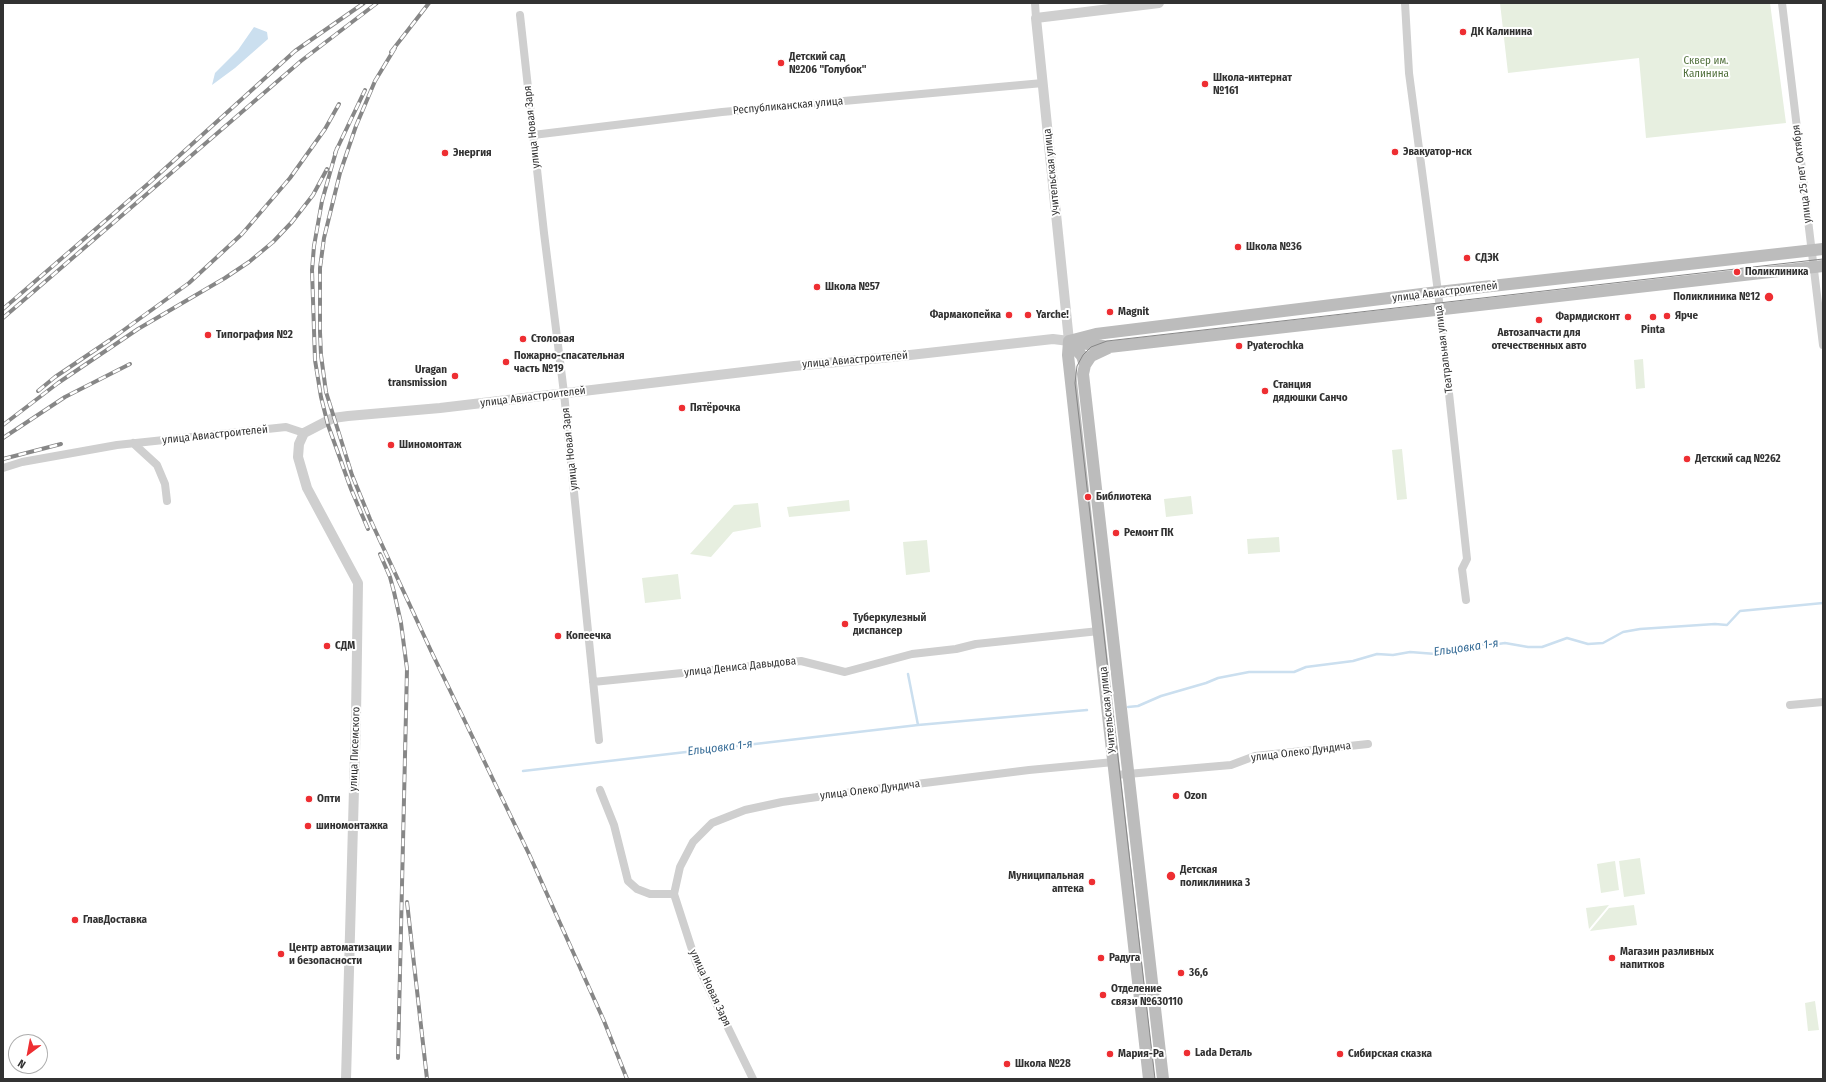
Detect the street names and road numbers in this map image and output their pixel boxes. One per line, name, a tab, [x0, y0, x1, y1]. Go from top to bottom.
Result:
street label: улица Новая Заря	[521, 85, 543, 169]
street label: Республиканская улица	[732, 95, 844, 117]
street label: улица 25 лет Октября	[1789, 124, 1815, 224]
street label: Учительская улица	[1041, 128, 1063, 216]
street label: улица Авиастроителей	[1392, 279, 1498, 305]
street label: Театральная улица	[1432, 304, 1456, 394]
street label: улица Авиастроителей	[802, 349, 908, 371]
street label: улица Авиастроителей	[480, 384, 586, 410]
street label: улица Новая Заря	[559, 407, 581, 491]
street label: улица Авиастроителей	[162, 423, 268, 447]
street label: улица Дениса Давыдова	[683, 655, 797, 679]
street label: Учительская улица	[1097, 666, 1119, 754]
street label: улица Писемского	[347, 706, 363, 792]
street label: улица Олеко Дундича	[1250, 739, 1352, 765]
street label: улица Олеко Дундича	[819, 777, 921, 803]
street label: улица Новая Заря	[686, 947, 734, 1029]

